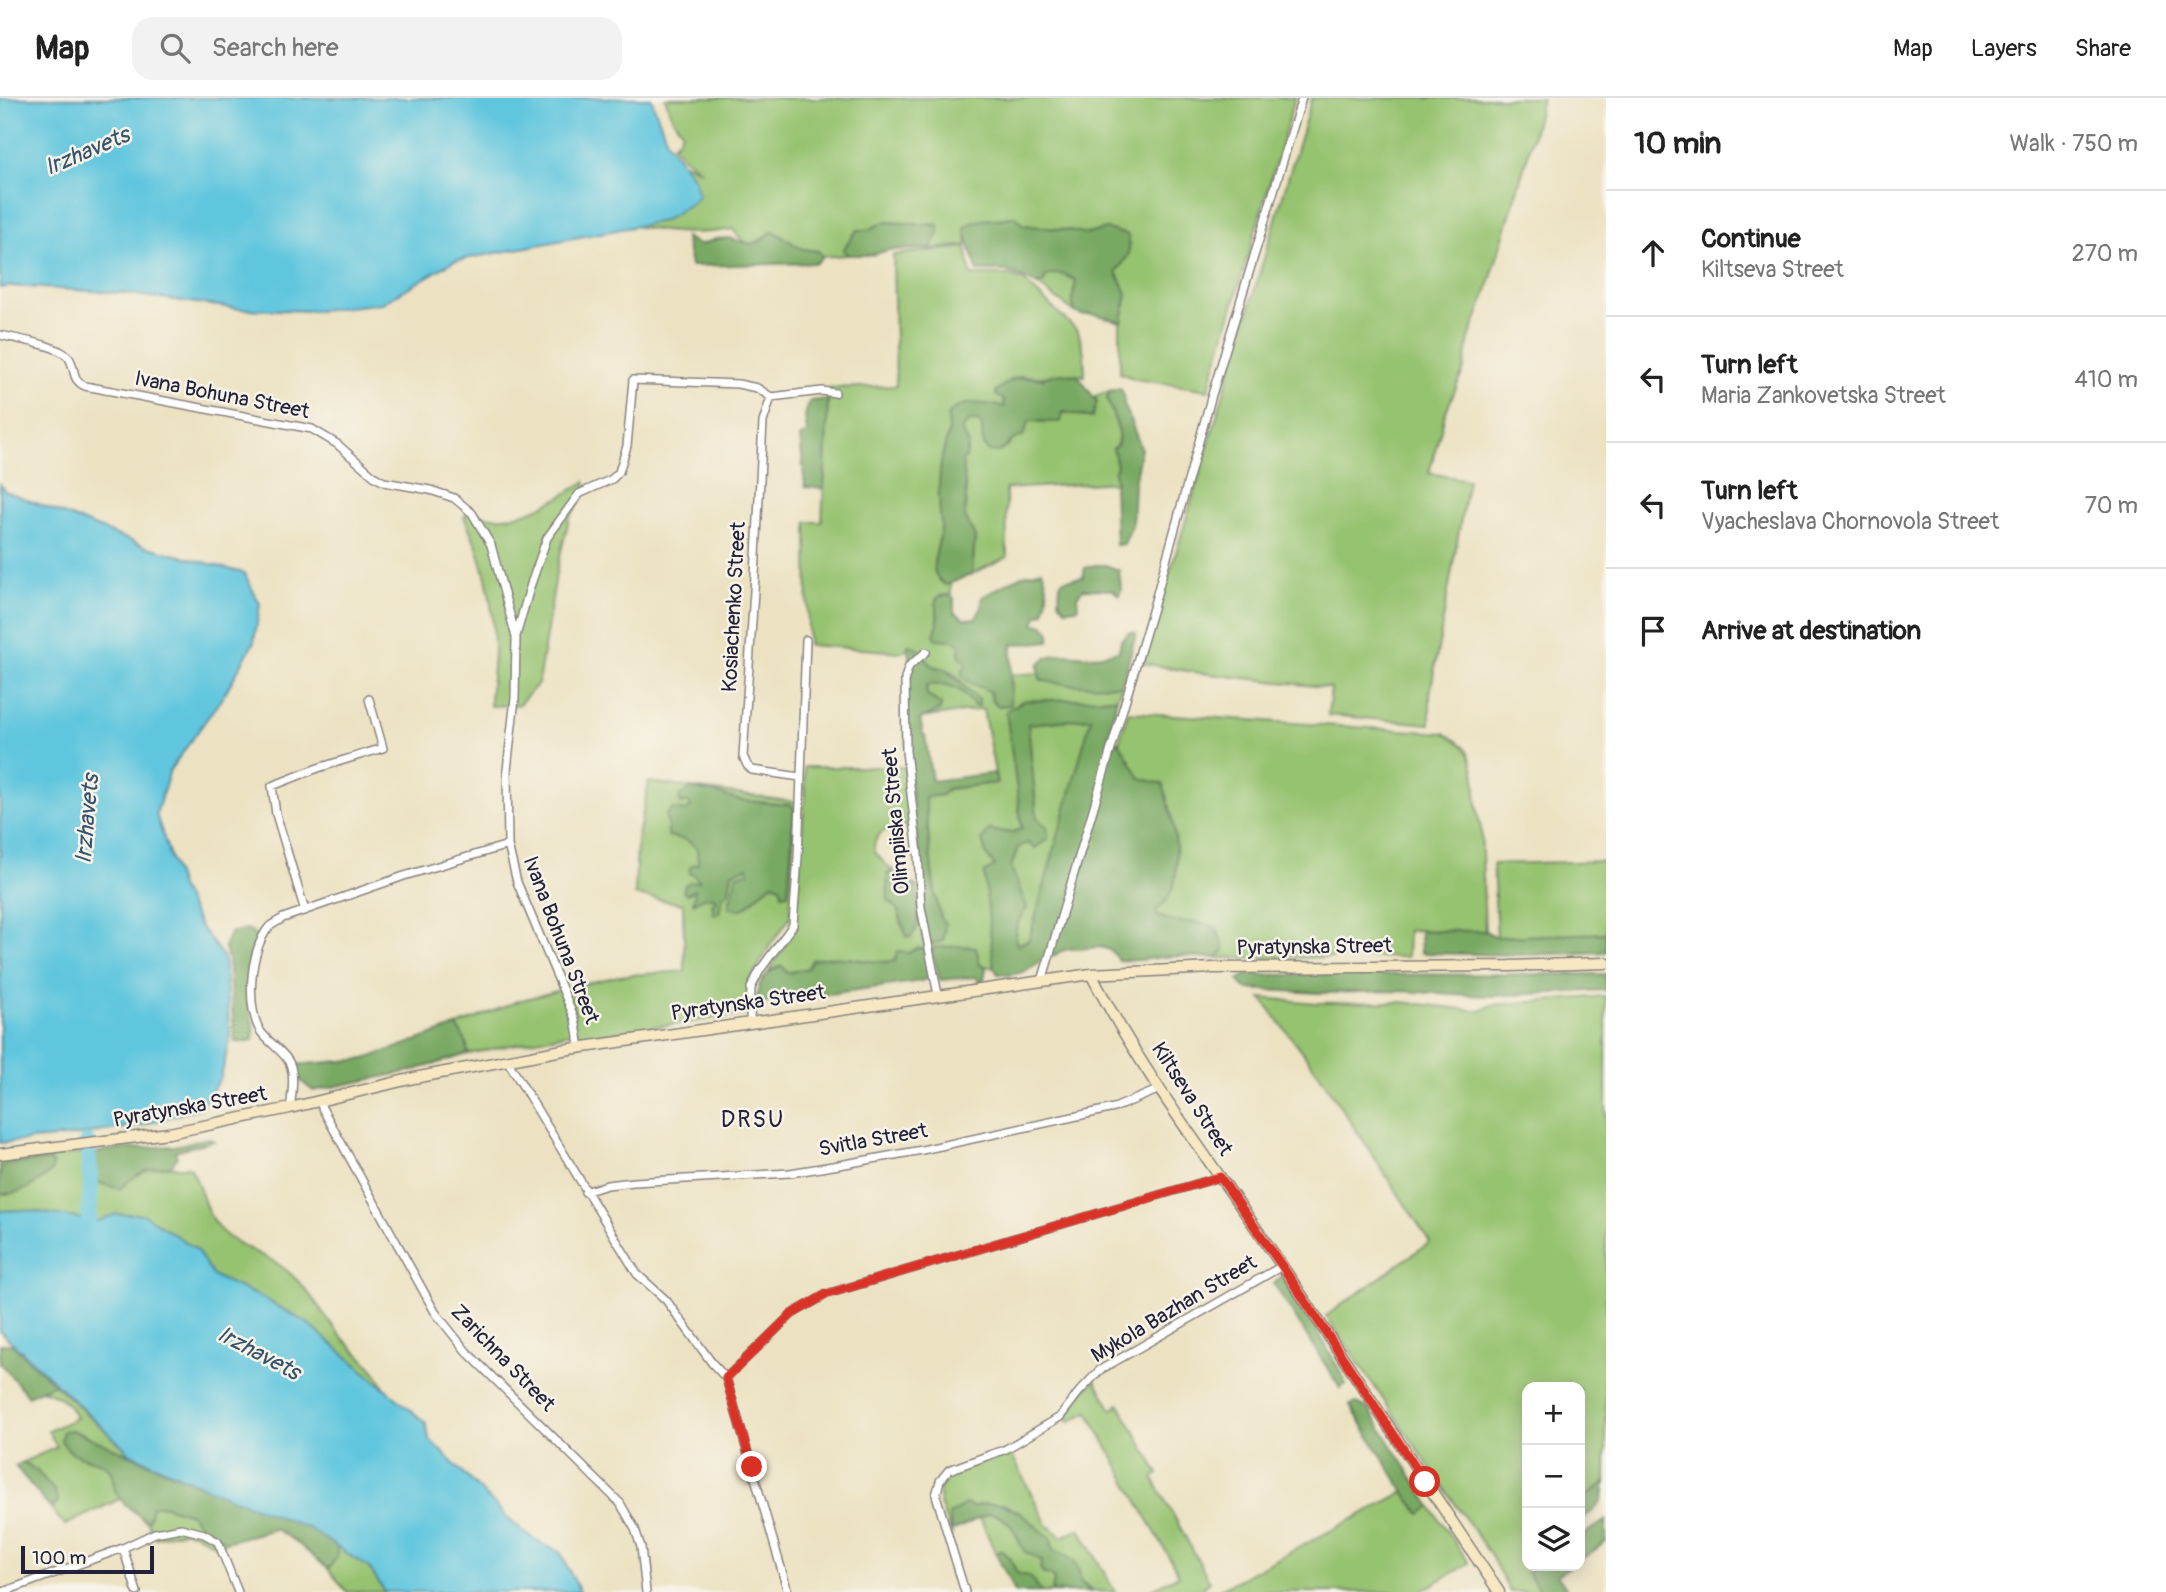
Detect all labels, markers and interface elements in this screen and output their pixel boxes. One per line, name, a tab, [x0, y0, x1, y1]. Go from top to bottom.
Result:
search box	[132, 17, 622, 80]
text: Map	[35, 28, 90, 69]
icon: search	[156, 29, 194, 67]
text: Search here	[212, 32, 339, 64]
text: Map	[1893, 34, 1933, 63]
text: Layers	[1971, 34, 2037, 63]
text: Share	[2075, 34, 2131, 63]
water label: Irzhavets	[40, 119, 136, 182]
text: 10 min	[1634, 125, 1721, 162]
text: Walk · 750 m	[2009, 129, 2138, 158]
text: Continue	[1701, 223, 1801, 255]
icon: ahead	[1634, 234, 1672, 272]
text: 270 m	[2072, 239, 2138, 268]
text: Kiltseva Street	[1701, 255, 1844, 284]
text: Turn left	[1701, 349, 1797, 381]
icon: left	[1634, 360, 1672, 398]
street label: Ivana Bohuna Street	[132, 365, 312, 425]
text: 410 m	[2075, 365, 2138, 394]
text: Maria Zankovetska Street	[1701, 381, 1946, 410]
text: Turn left	[1701, 475, 1797, 507]
icon: left	[1634, 486, 1672, 524]
text: 70 m	[2085, 491, 2138, 520]
text: Vyacheslava Chornovola Street	[1701, 507, 1999, 536]
street label: Kosiachenko Street	[716, 521, 752, 693]
icon: arrive	[1634, 612, 1672, 650]
text: Arrive at destination	[1701, 615, 1921, 647]
street label: Olimpiiska Street	[876, 746, 916, 895]
water label: Irzhavets	[69, 770, 106, 865]
street label: Ivana Bohuna Street	[517, 852, 606, 1028]
street label: Pyratynska Street	[1236, 932, 1393, 962]
street label: Pyratynska Street	[669, 979, 827, 1027]
street label: Kiltseva Street	[1145, 1037, 1239, 1161]
street label: Pyratynska Street	[111, 1080, 269, 1134]
district label: DRSU	[721, 1105, 785, 1134]
street label: Svitla Street	[816, 1117, 930, 1163]
street label: Mykola Bazhan Street	[1086, 1249, 1262, 1369]
street label: Zarichna Street	[445, 1299, 561, 1418]
water label: Irzhavets	[213, 1319, 308, 1388]
map controls	[1522, 1382, 1585, 1571]
button: +	[1522, 1382, 1585, 1445]
button: −	[1522, 1445, 1585, 1508]
route end	[736, 1451, 767, 1482]
route start	[1409, 1466, 1440, 1497]
button: layers	[1522, 1508, 1585, 1571]
scale bar	[21, 1543, 154, 1575]
text: 100 m	[32, 1546, 86, 1570]

